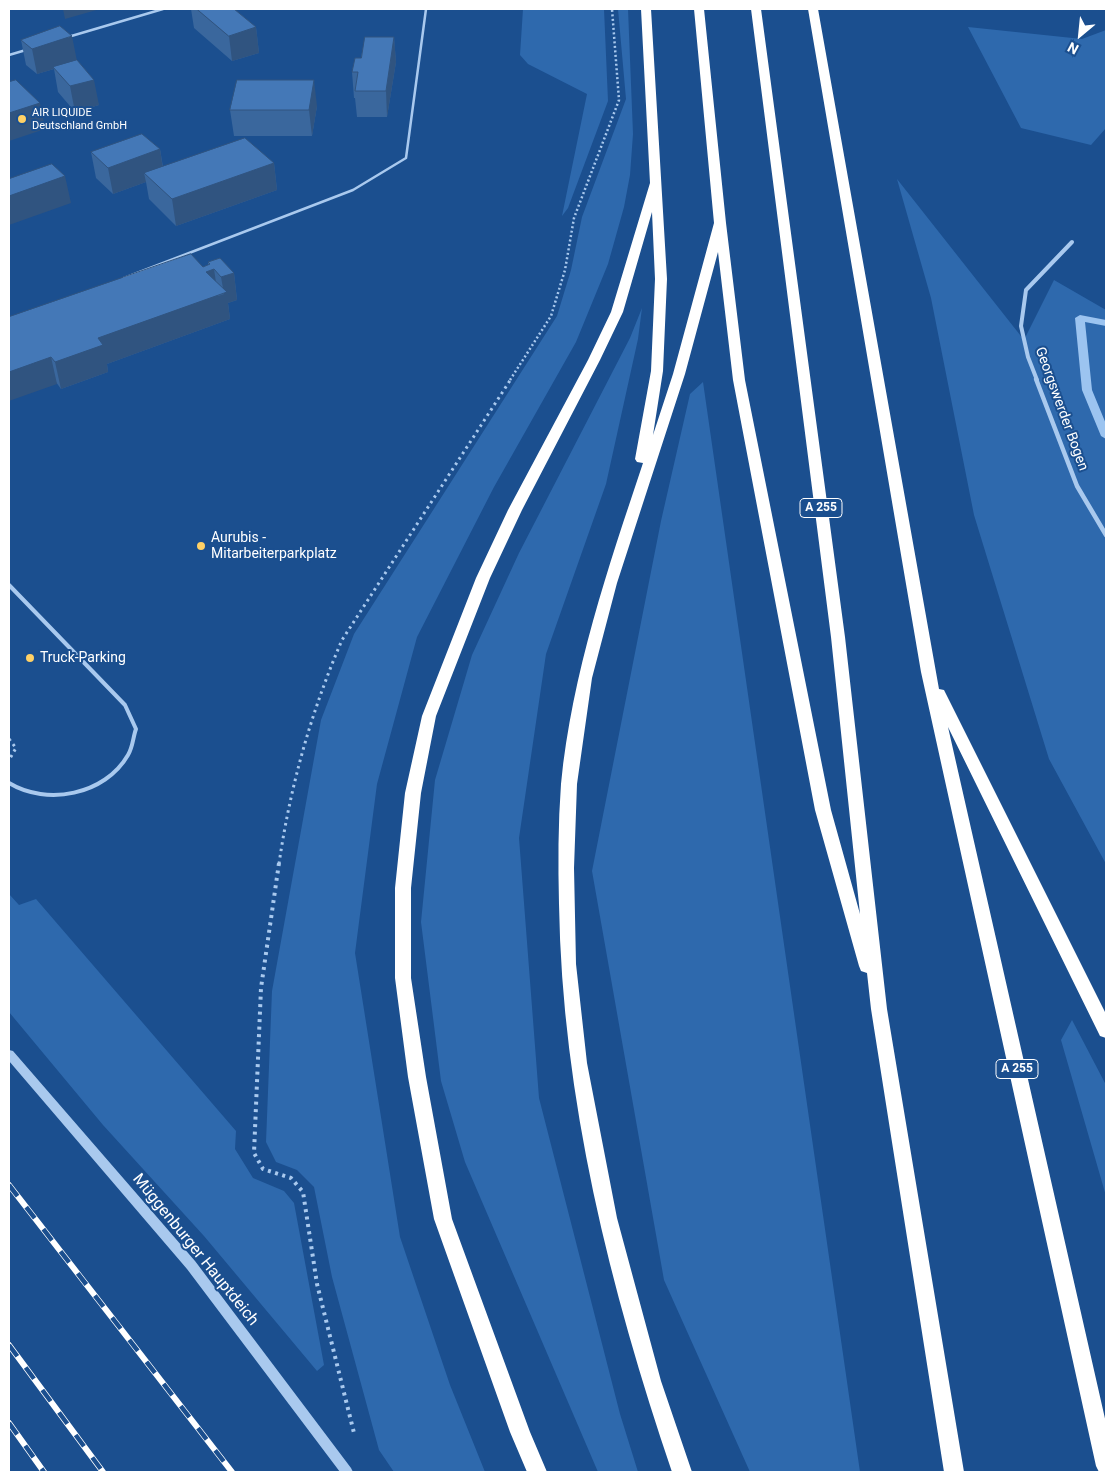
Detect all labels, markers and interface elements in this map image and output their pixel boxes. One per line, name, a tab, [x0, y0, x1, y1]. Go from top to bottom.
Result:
north arrow	[1055, 10, 1105, 60]
text: N	[1065, 39, 1081, 58]
place label: AIR LIQUIDE Deutschland GmbH	[32, 106, 127, 132]
marker: AIR LIQUIDE Deutschland GmbH	[16, 113, 28, 125]
street label: Georgswerder Bogen	[1031, 345, 1091, 473]
road number: A 255	[800, 498, 842, 518]
place label: Aurubis - Mitarbeiterparkplatz	[211, 530, 337, 562]
marker: Aurubis - Mitarbeiterparkplatz	[195, 540, 207, 552]
place label: Truck-Parking	[40, 650, 126, 666]
marker: Truck-Parking	[24, 652, 36, 664]
road number: A 255	[996, 1060, 1038, 1078]
street label: Müggenburger Hauptdeich	[128, 1170, 262, 1330]

